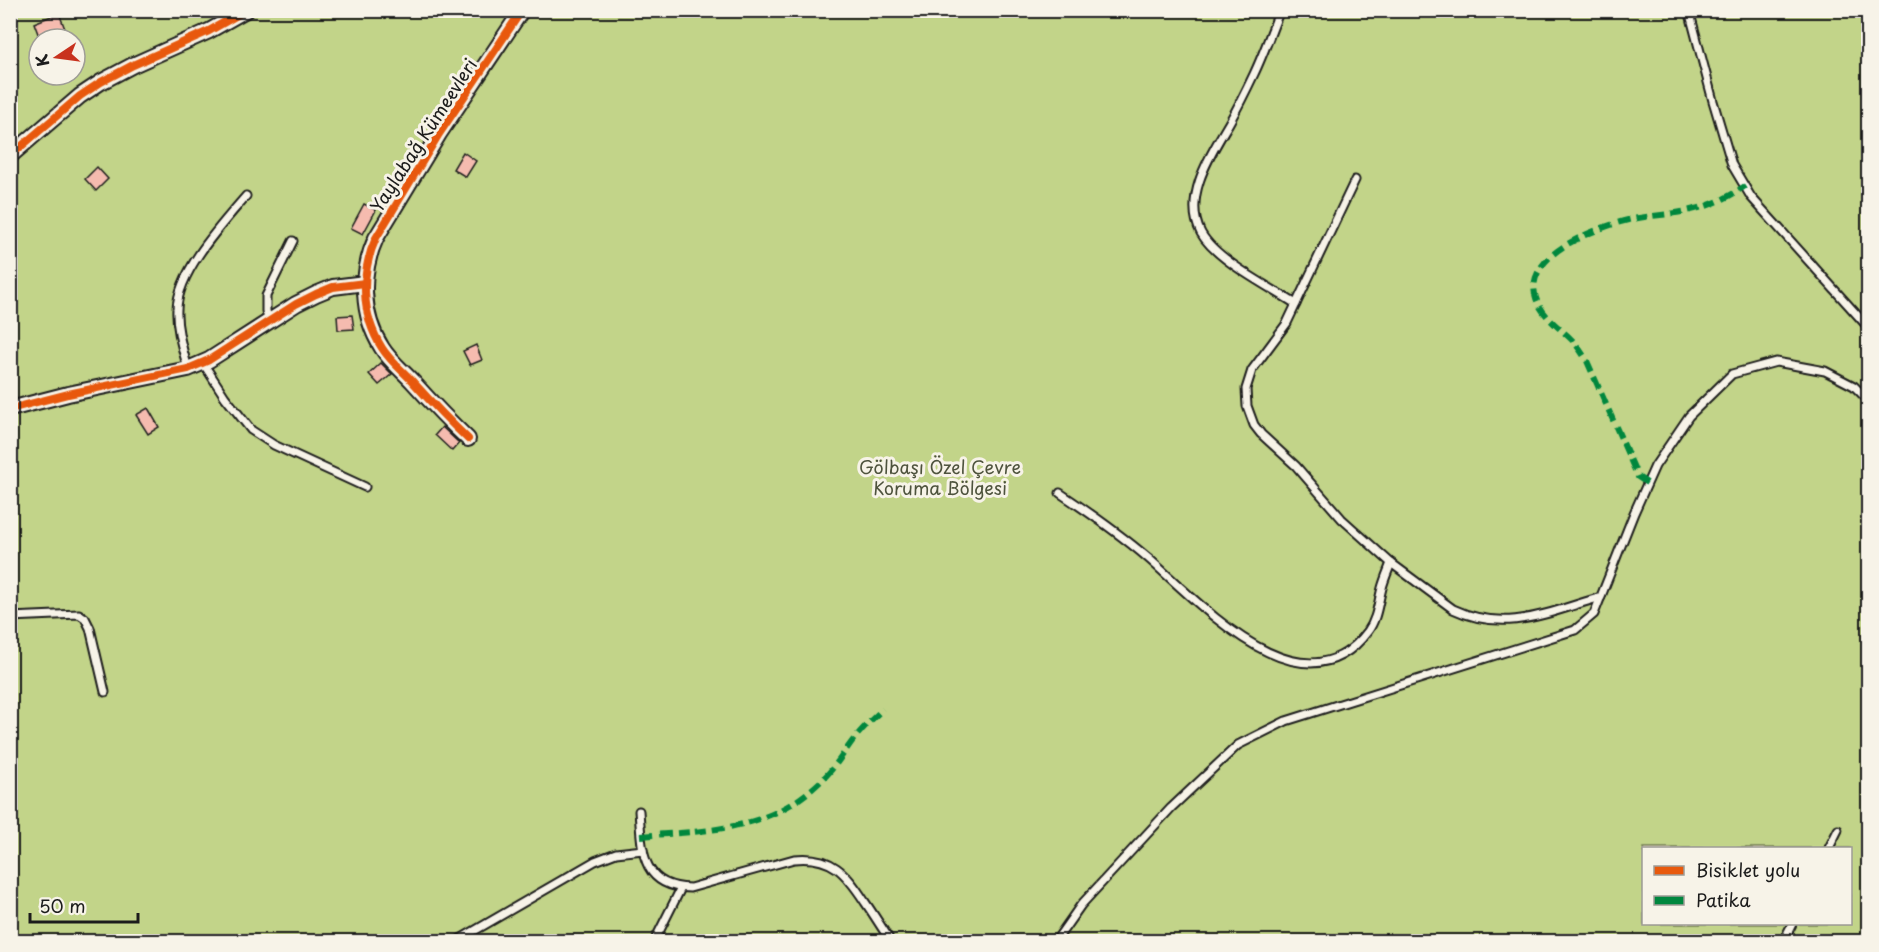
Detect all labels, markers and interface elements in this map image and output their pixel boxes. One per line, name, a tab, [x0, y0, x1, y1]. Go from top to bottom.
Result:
north arrow	[27, 27, 87, 87]
text: K	[28, 52, 54, 69]
street label: Yaylabağ Kümeevleri	[363, 53, 483, 217]
park label: Gölbaşı Özel Çevre Koruma Bölgesi	[859, 453, 1021, 501]
legend	[1642, 847, 1852, 925]
text: Bisiklet yolu	[1696, 856, 1800, 883]
scale bar	[30, 886, 138, 924]
text: Patika	[1696, 886, 1751, 913]
text: 50 m	[39, 892, 86, 919]

